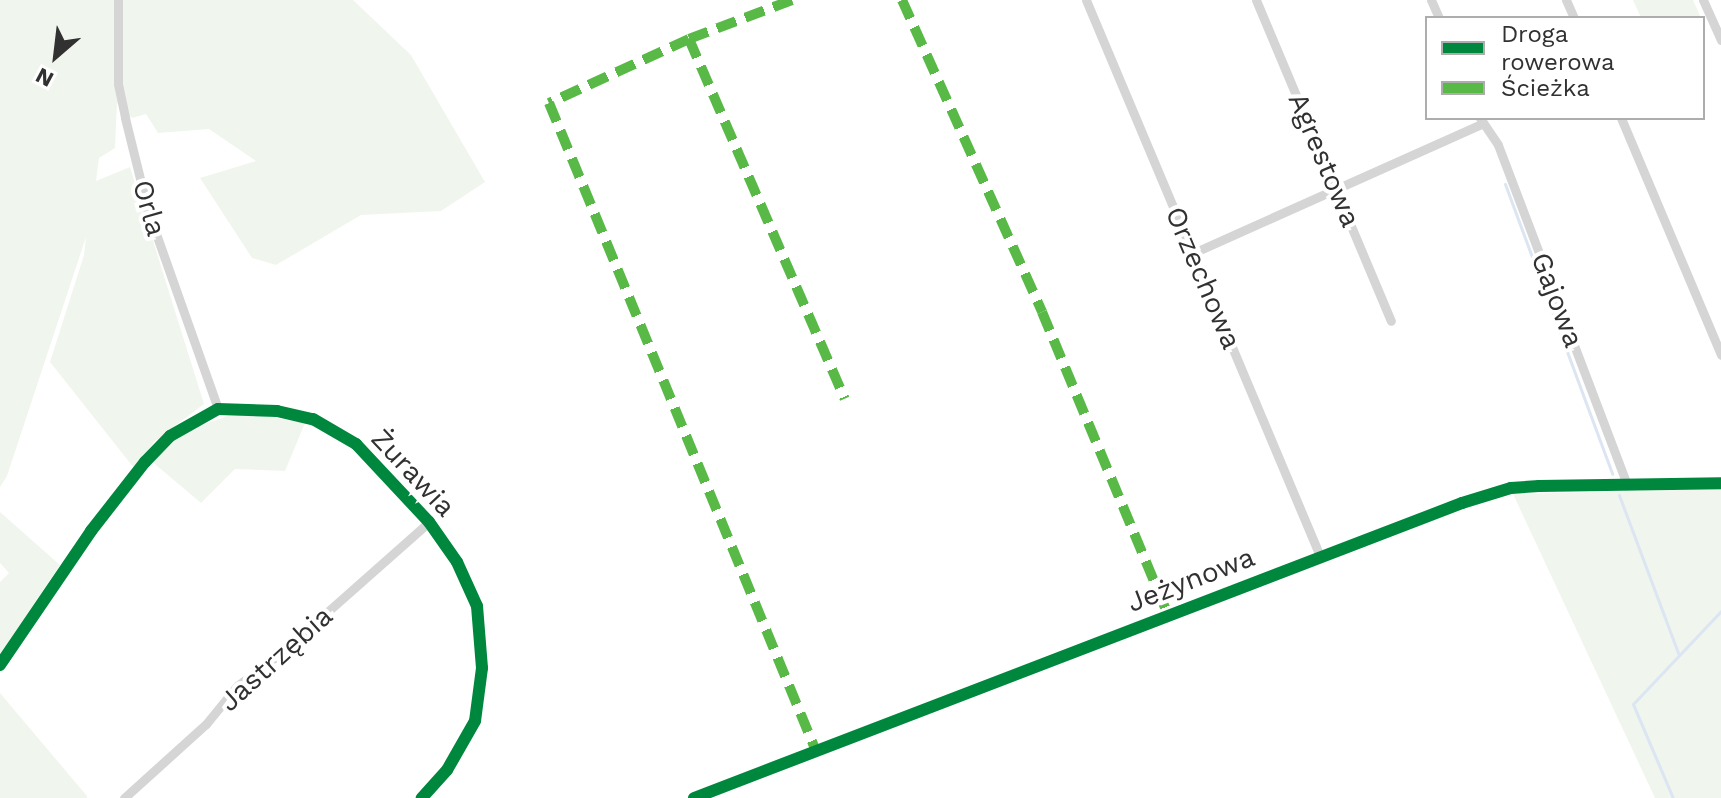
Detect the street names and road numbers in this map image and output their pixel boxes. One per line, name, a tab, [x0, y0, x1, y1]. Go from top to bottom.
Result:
street label: Agrestowa	[1281, 88, 1367, 232]
street label: Orla	[125, 176, 173, 240]
street label: Orzechowa	[1158, 202, 1248, 354]
street label: Gajowa	[1524, 248, 1590, 352]
street label: Żurawia	[364, 422, 462, 524]
street label: Jeżynowa	[1123, 540, 1259, 620]
street label: Jastrzębia	[212, 599, 340, 719]

